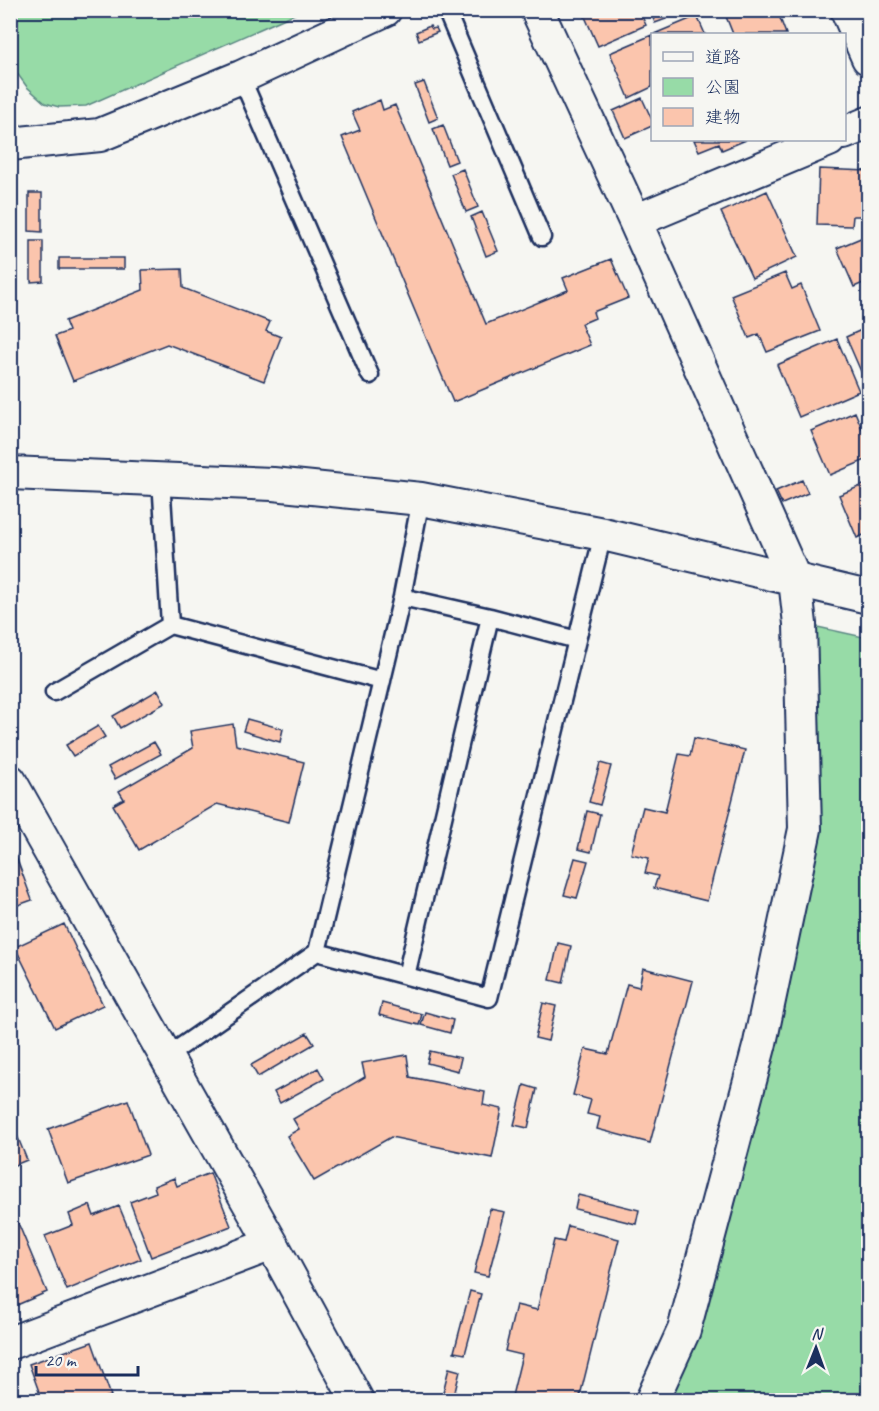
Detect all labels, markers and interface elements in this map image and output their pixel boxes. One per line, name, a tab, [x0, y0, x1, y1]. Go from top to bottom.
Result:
legend	[651, 33, 846, 141]
text: 道路	[705, 46, 741, 68]
text: 公園	[705, 76, 741, 98]
text: 建物	[705, 106, 741, 128]
north arrow	[786, 1318, 846, 1378]
text: N	[811, 1324, 824, 1344]
scale bar	[36, 1339, 138, 1377]
text: 20 m	[45, 1349, 78, 1371]

